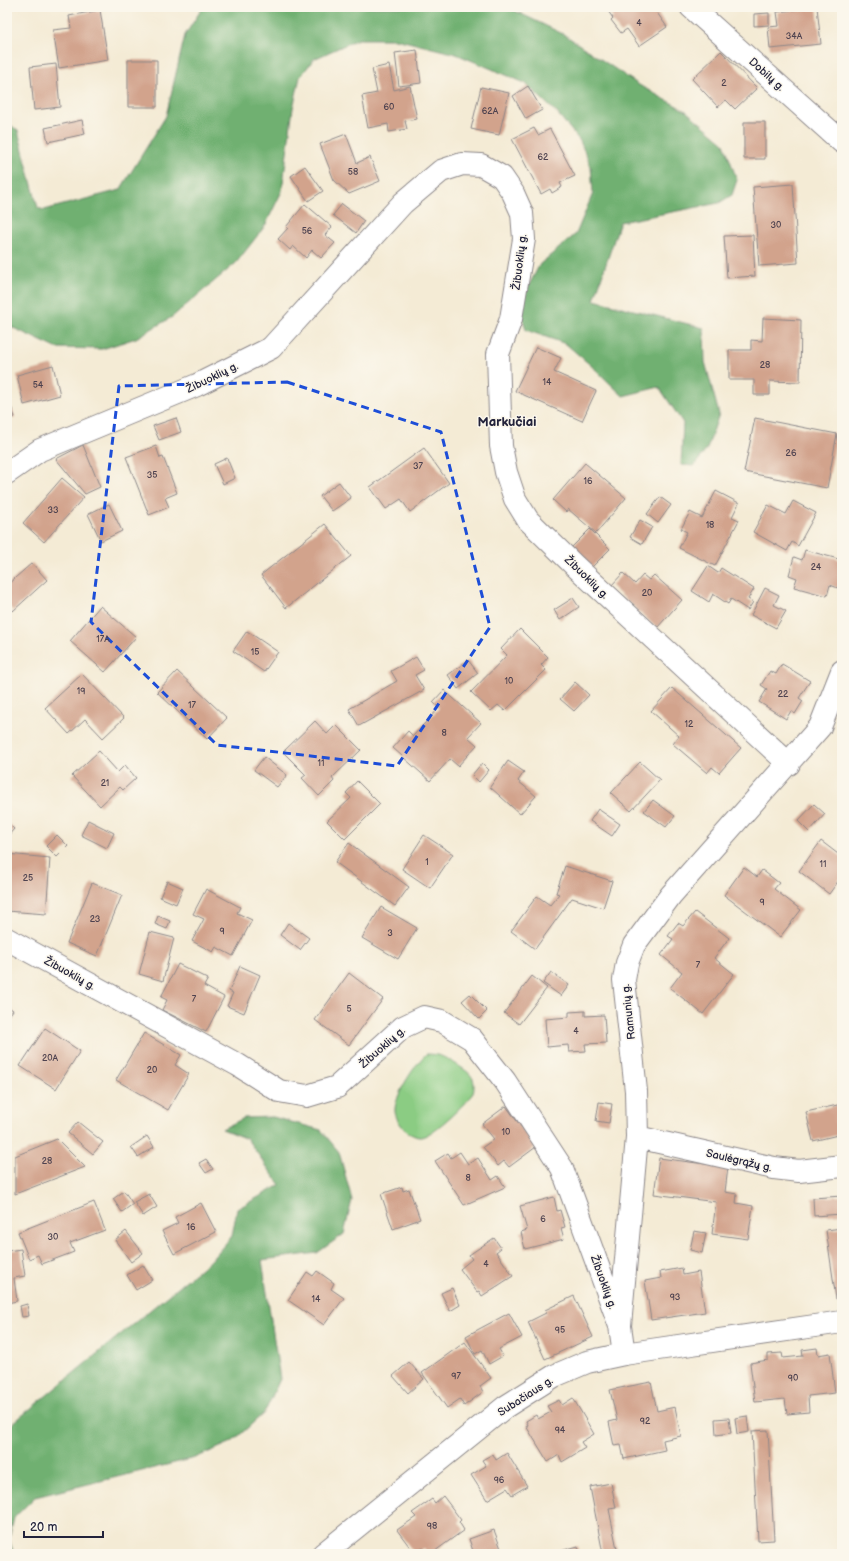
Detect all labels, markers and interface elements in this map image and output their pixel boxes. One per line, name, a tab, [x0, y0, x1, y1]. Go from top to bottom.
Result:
house number: 4	[636, 18, 642, 29]
house number: 34A	[786, 31, 803, 42]
street label: Dobilų g.	[746, 55, 787, 94]
house number: 2	[721, 78, 727, 89]
house number: 60	[384, 102, 394, 113]
house number: 62A	[482, 106, 499, 117]
house number: 62	[538, 152, 549, 163]
house number: 58	[348, 167, 358, 178]
house number: 30	[771, 220, 781, 231]
house number: 56	[302, 226, 313, 237]
street label: Žibuoklių g.	[509, 233, 529, 292]
street label: Žibuoklių g.	[183, 358, 240, 396]
house number: 28	[760, 360, 770, 371]
house number: 14	[543, 377, 552, 388]
house number: 54	[33, 380, 44, 391]
district label: Markučiai	[478, 414, 536, 430]
house number: 26	[786, 448, 797, 459]
house number: 37	[413, 461, 424, 472]
house number: 35	[147, 470, 157, 481]
house number: 16	[584, 476, 593, 487]
house number: 33	[47, 505, 59, 516]
house number: 18	[706, 520, 714, 531]
street label: Žibuoklių g.	[561, 552, 612, 602]
house number: 24	[811, 562, 822, 573]
house number: 20	[642, 588, 652, 599]
house number: 17A	[96, 634, 110, 645]
house number: 15	[251, 647, 259, 658]
house number: 10	[505, 676, 513, 687]
house number: 19	[77, 686, 85, 697]
house number: 22	[778, 689, 789, 700]
house number: 17	[188, 700, 197, 711]
house number: 12	[685, 719, 694, 730]
house number: 8	[441, 728, 447, 739]
house number: 11	[318, 758, 324, 769]
house number: 21	[101, 778, 109, 789]
house number: 1	[425, 857, 429, 868]
house number: 11	[820, 859, 826, 870]
house number: 25	[23, 873, 33, 884]
house number: 9	[759, 897, 765, 908]
house number: 23	[90, 914, 101, 925]
house number: 9	[219, 926, 225, 937]
house number: 3	[387, 928, 393, 939]
street label: Žibuoklių g.	[41, 953, 98, 993]
house number: 7	[696, 960, 701, 971]
street label: Ramunių g.	[619, 983, 638, 1040]
house number: 7	[192, 994, 197, 1005]
house number: 5	[346, 1004, 352, 1015]
street label: Žibuoklių g.	[355, 1023, 408, 1071]
house number: 4	[573, 1026, 579, 1037]
house number: 20A	[42, 1053, 59, 1064]
house number: 20	[147, 1065, 157, 1076]
house number: 10	[502, 1127, 510, 1138]
street label: Saulėgrąžų g.	[705, 1147, 773, 1174]
house number: 28	[42, 1156, 52, 1167]
house number: 8	[465, 1173, 471, 1184]
house number: 6	[540, 1214, 546, 1225]
house number: 16	[187, 1222, 196, 1233]
house number: 30	[48, 1232, 58, 1243]
street label: Žibuoklių g.	[587, 1252, 620, 1311]
house number: 4	[483, 1259, 489, 1270]
house number: 93	[670, 1292, 681, 1303]
house number: 14	[312, 1294, 321, 1305]
house number: 95	[555, 1325, 565, 1336]
house number: 97	[451, 1371, 461, 1382]
house number: 90	[788, 1373, 798, 1384]
street label: Subačiaus g.	[495, 1374, 555, 1419]
house number: 92	[640, 1416, 651, 1427]
house number: 94	[555, 1425, 566, 1436]
house number: 96	[494, 1475, 505, 1486]
scale bar	[24, 1513, 103, 1539]
text: 20 m	[30, 1520, 57, 1535]
house number: 98	[427, 1521, 437, 1532]

